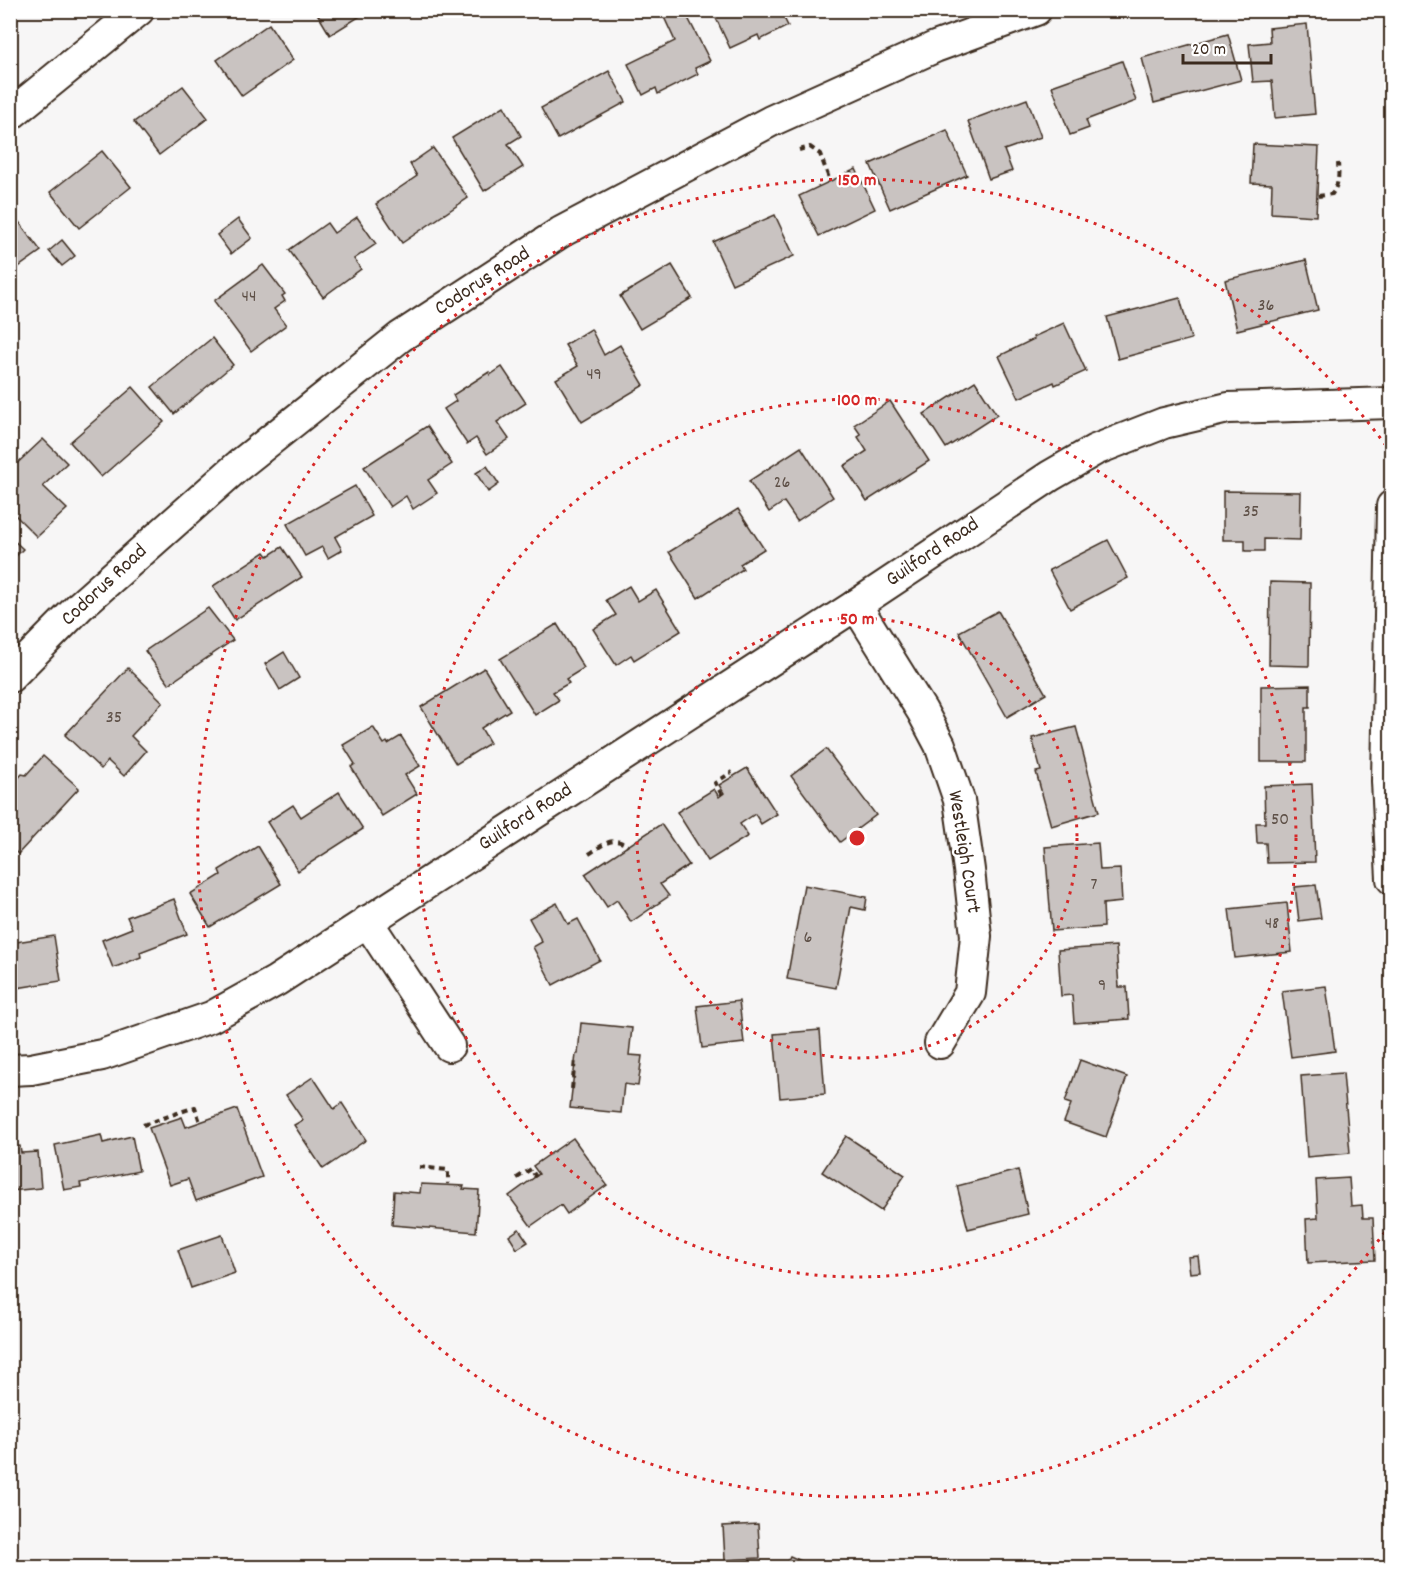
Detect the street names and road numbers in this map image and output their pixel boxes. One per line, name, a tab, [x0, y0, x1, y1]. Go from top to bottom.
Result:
street label: Codorus Road	[429, 240, 537, 324]
street label: Guilford Road	[880, 511, 986, 595]
street label: Codorus Road	[55, 538, 155, 634]
street label: Guilford Road	[473, 776, 579, 860]
street label: Westleigh Court	[938, 788, 988, 916]

